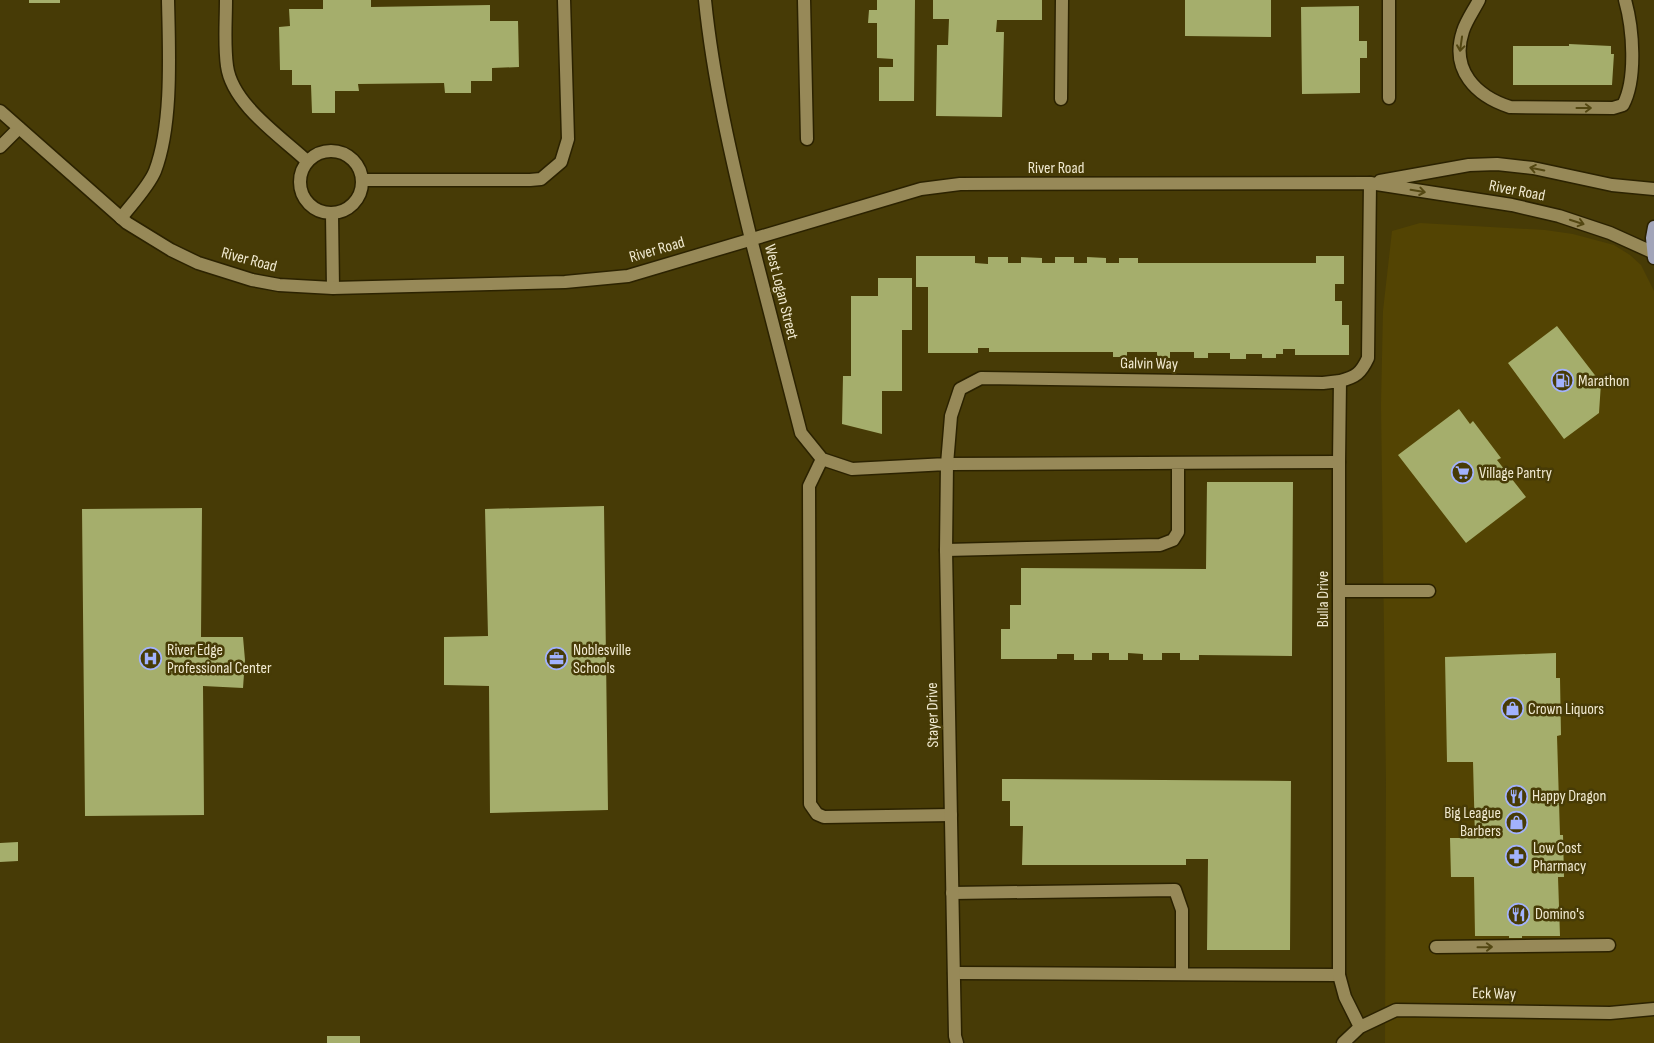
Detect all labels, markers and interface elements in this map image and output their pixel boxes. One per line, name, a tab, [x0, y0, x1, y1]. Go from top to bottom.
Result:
one-way arrow	[1456, 36, 1466, 52]
one-way arrow	[1576, 103, 1592, 112]
street label: River Road	[1028, 159, 1084, 178]
one-way arrow	[1530, 164, 1546, 174]
street label: River Road	[1487, 176, 1547, 206]
one-way arrow	[1410, 186, 1426, 196]
one-way arrow	[1569, 217, 1585, 227]
street label: River Road	[627, 233, 687, 267]
street label: West Logan Street	[760, 242, 802, 342]
street label: River Road	[219, 243, 279, 277]
street label: Galvin Way	[1120, 354, 1178, 374]
fuel station icon: Marathon	[1550, 369, 1574, 393]
place label: Marathon	[1578, 372, 1629, 391]
supermarket icon: Village Pantry	[1451, 461, 1475, 485]
place label: Village Pantry	[1479, 464, 1552, 483]
street label: Bulla Drive	[1314, 571, 1333, 627]
place label: River Edge Professional Center	[167, 641, 272, 678]
place label: Noblesville Schools	[573, 641, 631, 678]
hospital icon: River Edge Professional Center	[139, 647, 163, 671]
office icon: Noblesville Schools	[545, 647, 569, 671]
street label: Stayer Drive	[923, 682, 943, 748]
shop icon: Crown Liquors	[1500, 697, 1524, 721]
place label: Crown Liquors	[1528, 700, 1604, 719]
restaurant icon: Happy Dragon	[1504, 784, 1528, 808]
place label: Happy Dragon	[1532, 787, 1606, 806]
place label: Big League Barbers	[1444, 804, 1501, 841]
shop icon: Big League Barbers	[1505, 810, 1529, 834]
place label: Low Cost Pharmacy	[1533, 839, 1586, 876]
pharmacy icon: Low Cost Pharmacy	[1505, 845, 1529, 869]
restaurant icon: Domino's	[1507, 902, 1531, 926]
place label: Domino's	[1535, 905, 1585, 924]
one-way arrow	[1476, 942, 1492, 951]
street label: Eck Way	[1472, 984, 1516, 1004]

